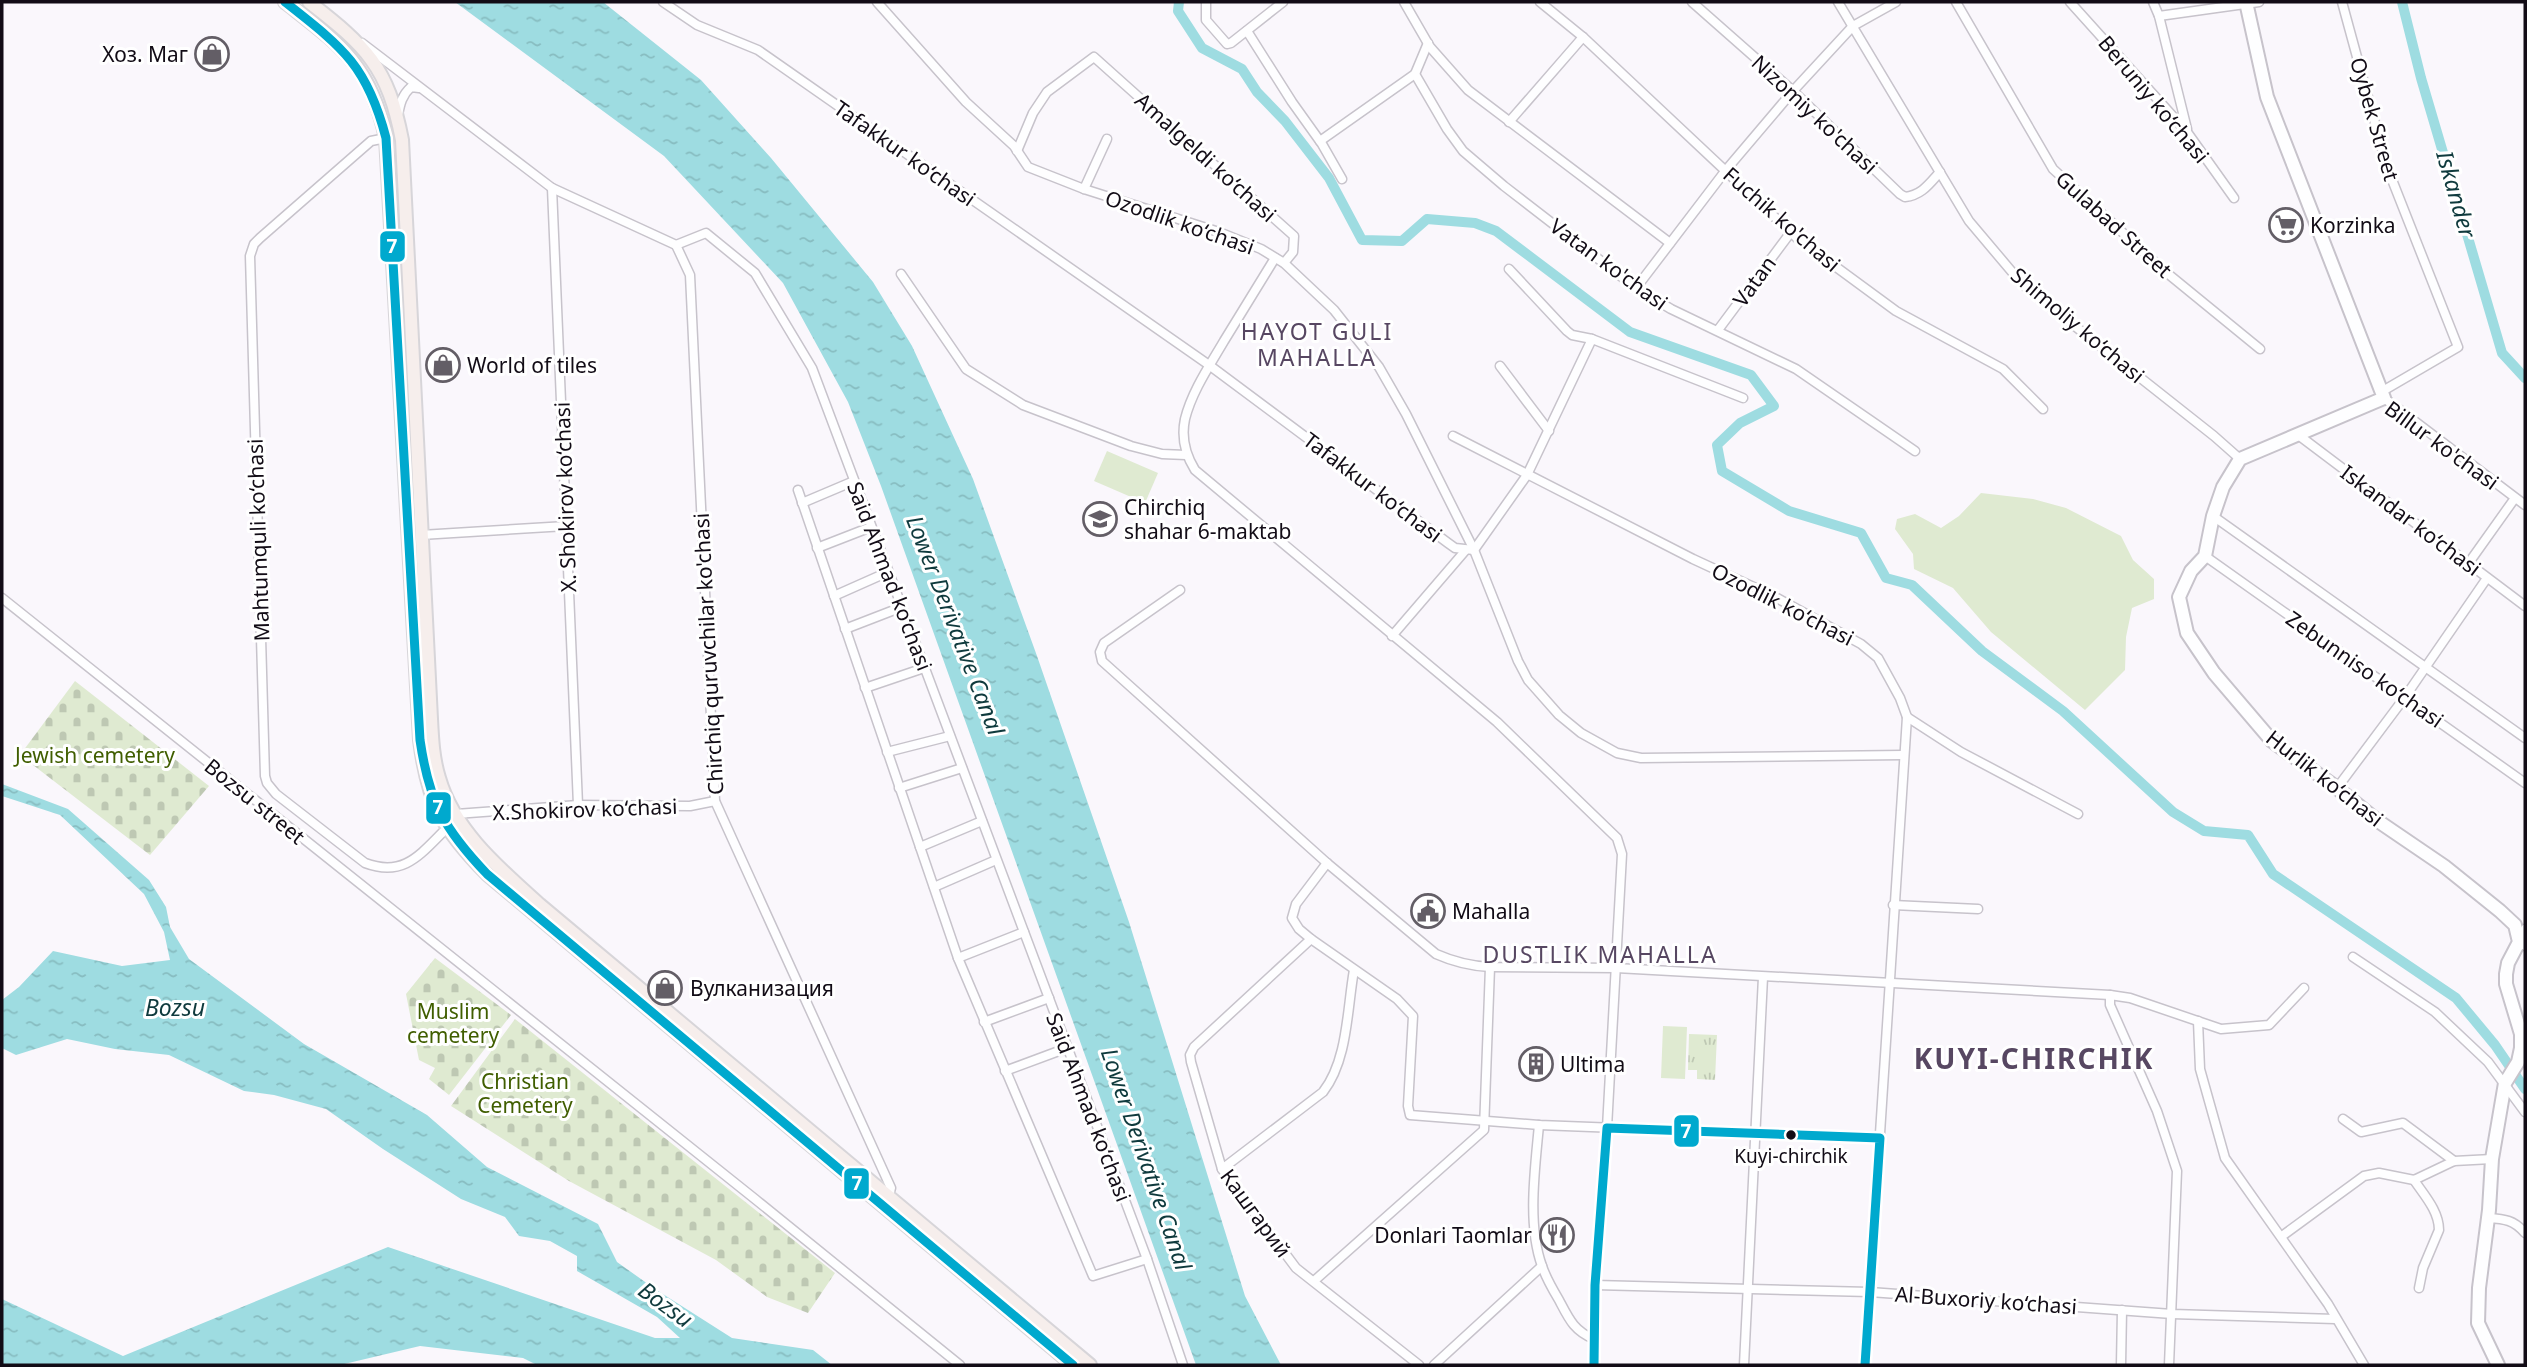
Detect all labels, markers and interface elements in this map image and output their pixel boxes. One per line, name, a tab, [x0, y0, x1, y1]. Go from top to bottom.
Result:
street label: Beruniy ko‘chasi	[2092, 29, 2216, 169]
shop icon: Хоз. Маг	[193, 35, 231, 73]
place label: Хоз. Маг	[102, 40, 188, 68]
street label: Nizomiy ko'chasi	[1746, 48, 1884, 180]
street label: Oybek Street	[2344, 54, 2406, 184]
street label: Amalgeldi ko‘chasi	[1129, 86, 1283, 228]
street label: Tafakkur ko‘chasi	[829, 94, 981, 212]
water label: Iskander	[2429, 146, 2485, 242]
street label: Fuchik ko'chasi	[1718, 160, 1846, 278]
street label: Gulabad Street	[2050, 164, 2178, 284]
street label: Ozodlik ko‘chasi	[1102, 183, 1258, 261]
supermarket icon: Korzinka	[2267, 206, 2305, 244]
place label: Korzinka	[2310, 211, 2396, 239]
street label: Vatan ko'chasi	[1544, 212, 1674, 316]
line badge: 7	[379, 230, 406, 263]
text: 7	[387, 233, 398, 259]
street label: Vatan	[1726, 250, 1782, 312]
street label: Shimoliy ko‘chasi	[2005, 261, 2151, 389]
district label: HAYOT GULI MAHALLA	[1241, 315, 1393, 373]
shop icon: World of tiles	[424, 346, 462, 384]
place label: World of tiles	[467, 351, 597, 379]
street label: Billur ko'chasi	[2379, 394, 2505, 496]
street label: X. Shokirov ko‘chasi	[548, 401, 582, 593]
street label: Tafakkur ko‘chasi	[1298, 426, 1448, 548]
street label: Mahtumquli ko‘chasi	[240, 438, 276, 642]
street label: Iskandar ko‘chasi	[2335, 458, 2487, 582]
street label: Said Ahmad ko‘chasi	[841, 478, 939, 674]
place label: Chirchiq shahar 6-maktab	[1124, 493, 1291, 545]
school or university icon: Chirchiq shahar 6-maktab	[1081, 500, 1119, 538]
water label: Lower Derivative Canal	[899, 510, 1013, 741]
street label: Chirchiq quruvchilar ko'chasi	[687, 512, 729, 796]
street label: Ozodlik ko‘chasi	[1707, 556, 1859, 652]
street label: Zebunniso ko‘chasi	[2281, 604, 2449, 734]
street label: Hurlik ko‘chasi	[2261, 723, 2389, 833]
park label: Jewish cemetery	[13, 741, 175, 769]
street label: Bozsu street	[199, 752, 311, 850]
line badge: 7	[425, 791, 452, 825]
street label: X.Shokirov ko‘chasi	[492, 792, 678, 826]
text: 7	[433, 794, 444, 820]
public building icon: Mahalla	[1409, 892, 1447, 930]
place label: Mahalla	[1452, 897, 1530, 925]
district label: DUSTLIK MAHALLA	[1482, 938, 1718, 970]
shop icon: Вулканизация	[646, 969, 684, 1007]
place label: Вулканизация	[690, 974, 834, 1002]
water label: Bozsu	[145, 991, 205, 1023]
park label: Muslim cemetery	[407, 997, 499, 1049]
street label: Said Ahmad ko‘chasi	[1040, 1009, 1138, 1205]
district label: KUYI-CHIRCHIK	[1914, 1039, 2154, 1077]
water label: Lower Derivative Canal	[1094, 1044, 1200, 1275]
building icon: Ultima	[1517, 1045, 1555, 1083]
place label: Ultima	[1560, 1050, 1625, 1078]
park label: Christian Cemetery	[477, 1067, 573, 1119]
line badge: 7	[1673, 1114, 1700, 1148]
text: 7	[1681, 1118, 1692, 1144]
marker: Kuyi-chirchik	[1784, 1128, 1798, 1142]
place label: Kuyi-chirchik	[1734, 1143, 1848, 1169]
street label: Кашгарий	[1214, 1163, 1298, 1263]
line badge: 7	[843, 1167, 870, 1200]
text: 7	[852, 1170, 863, 1196]
restaurant icon: Donlari Taomlar	[1538, 1216, 1576, 1254]
place label: Donlari Taomlar	[1374, 1221, 1532, 1249]
water label: Bozsu	[632, 1273, 700, 1335]
street label: Al-Buxoriy ko‘chasi	[1894, 1280, 2078, 1320]

